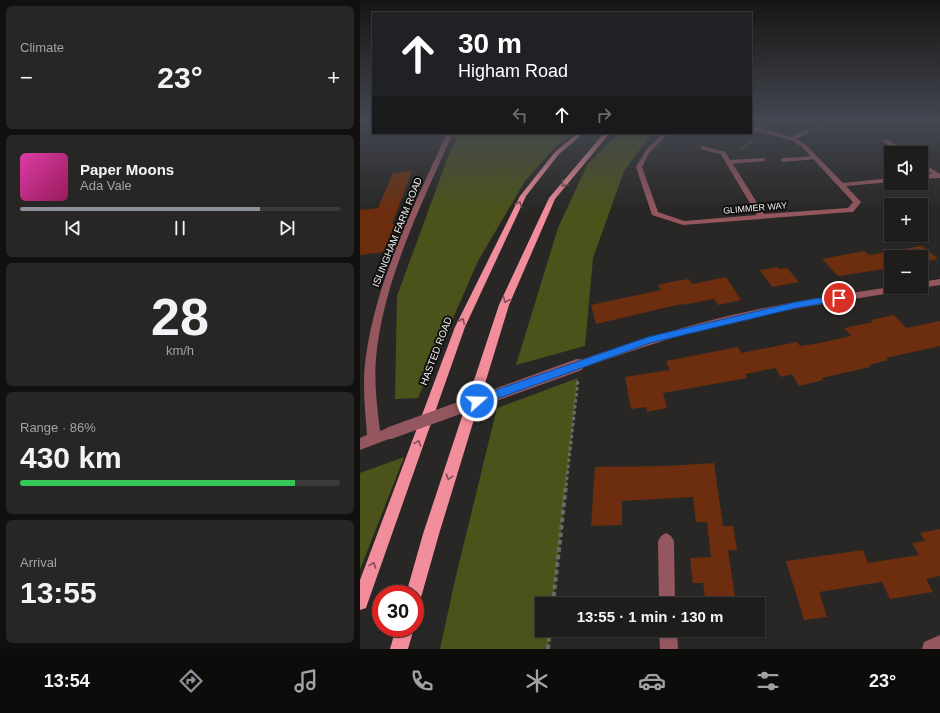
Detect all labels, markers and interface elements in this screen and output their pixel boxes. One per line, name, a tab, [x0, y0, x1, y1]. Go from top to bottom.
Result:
icon: ahead	[392, 28, 444, 80]
text: 30 m	[458, 28, 522, 59]
text: Climate	[20, 40, 64, 55]
text: 23°	[157, 61, 203, 94]
text: Higham Road	[458, 61, 568, 81]
text: −	[20, 65, 33, 90]
text: +	[327, 65, 340, 90]
icon: left	[509, 104, 531, 126]
icon: ahead	[551, 104, 573, 126]
icon: right	[593, 104, 615, 126]
map controls	[884, 146, 928, 294]
button: sound	[884, 146, 928, 190]
text: Paper Moons	[80, 161, 174, 178]
street label: ISLINGHAM FARM ROAD	[370, 176, 424, 288]
text: Ada Vale	[80, 178, 132, 193]
one-way arrow	[561, 179, 568, 187]
button: +	[884, 198, 928, 242]
street label: GLIMMER WAY	[723, 200, 787, 216]
one-way arrow	[514, 201, 522, 208]
icon: previous	[62, 217, 84, 239]
icon: pause	[169, 217, 191, 239]
icon: next	[276, 217, 298, 239]
button: −	[884, 250, 928, 294]
pin	[822, 281, 856, 315]
icon: arrive	[828, 287, 850, 309]
text: 28	[151, 288, 209, 346]
one-way arrow	[503, 296, 511, 303]
street label: HASTED ROAD	[418, 315, 454, 387]
one-way arrow	[457, 318, 465, 325]
text: km/h	[166, 343, 194, 358]
position arrow	[456, 380, 498, 422]
text: Range · 86%	[20, 420, 96, 435]
one-way arrow	[413, 440, 421, 447]
text: 430 km	[20, 441, 122, 474]
one-way arrow	[445, 473, 454, 480]
text: Arrival	[20, 555, 57, 570]
one-way arrow	[369, 562, 377, 569]
text: 13:55	[20, 576, 97, 609]
speed limit sign: 30	[372, 585, 424, 637]
text: 13:55 · 1 min · 130 m	[577, 608, 723, 625]
icon: directions	[177, 667, 205, 695]
icon: music	[292, 667, 320, 695]
icon: phone	[408, 667, 436, 695]
icon: climate	[523, 667, 551, 695]
icon: car	[638, 667, 666, 695]
icon: filters	[754, 667, 782, 695]
text: 13:54	[44, 671, 90, 691]
text: 23°	[869, 671, 896, 691]

